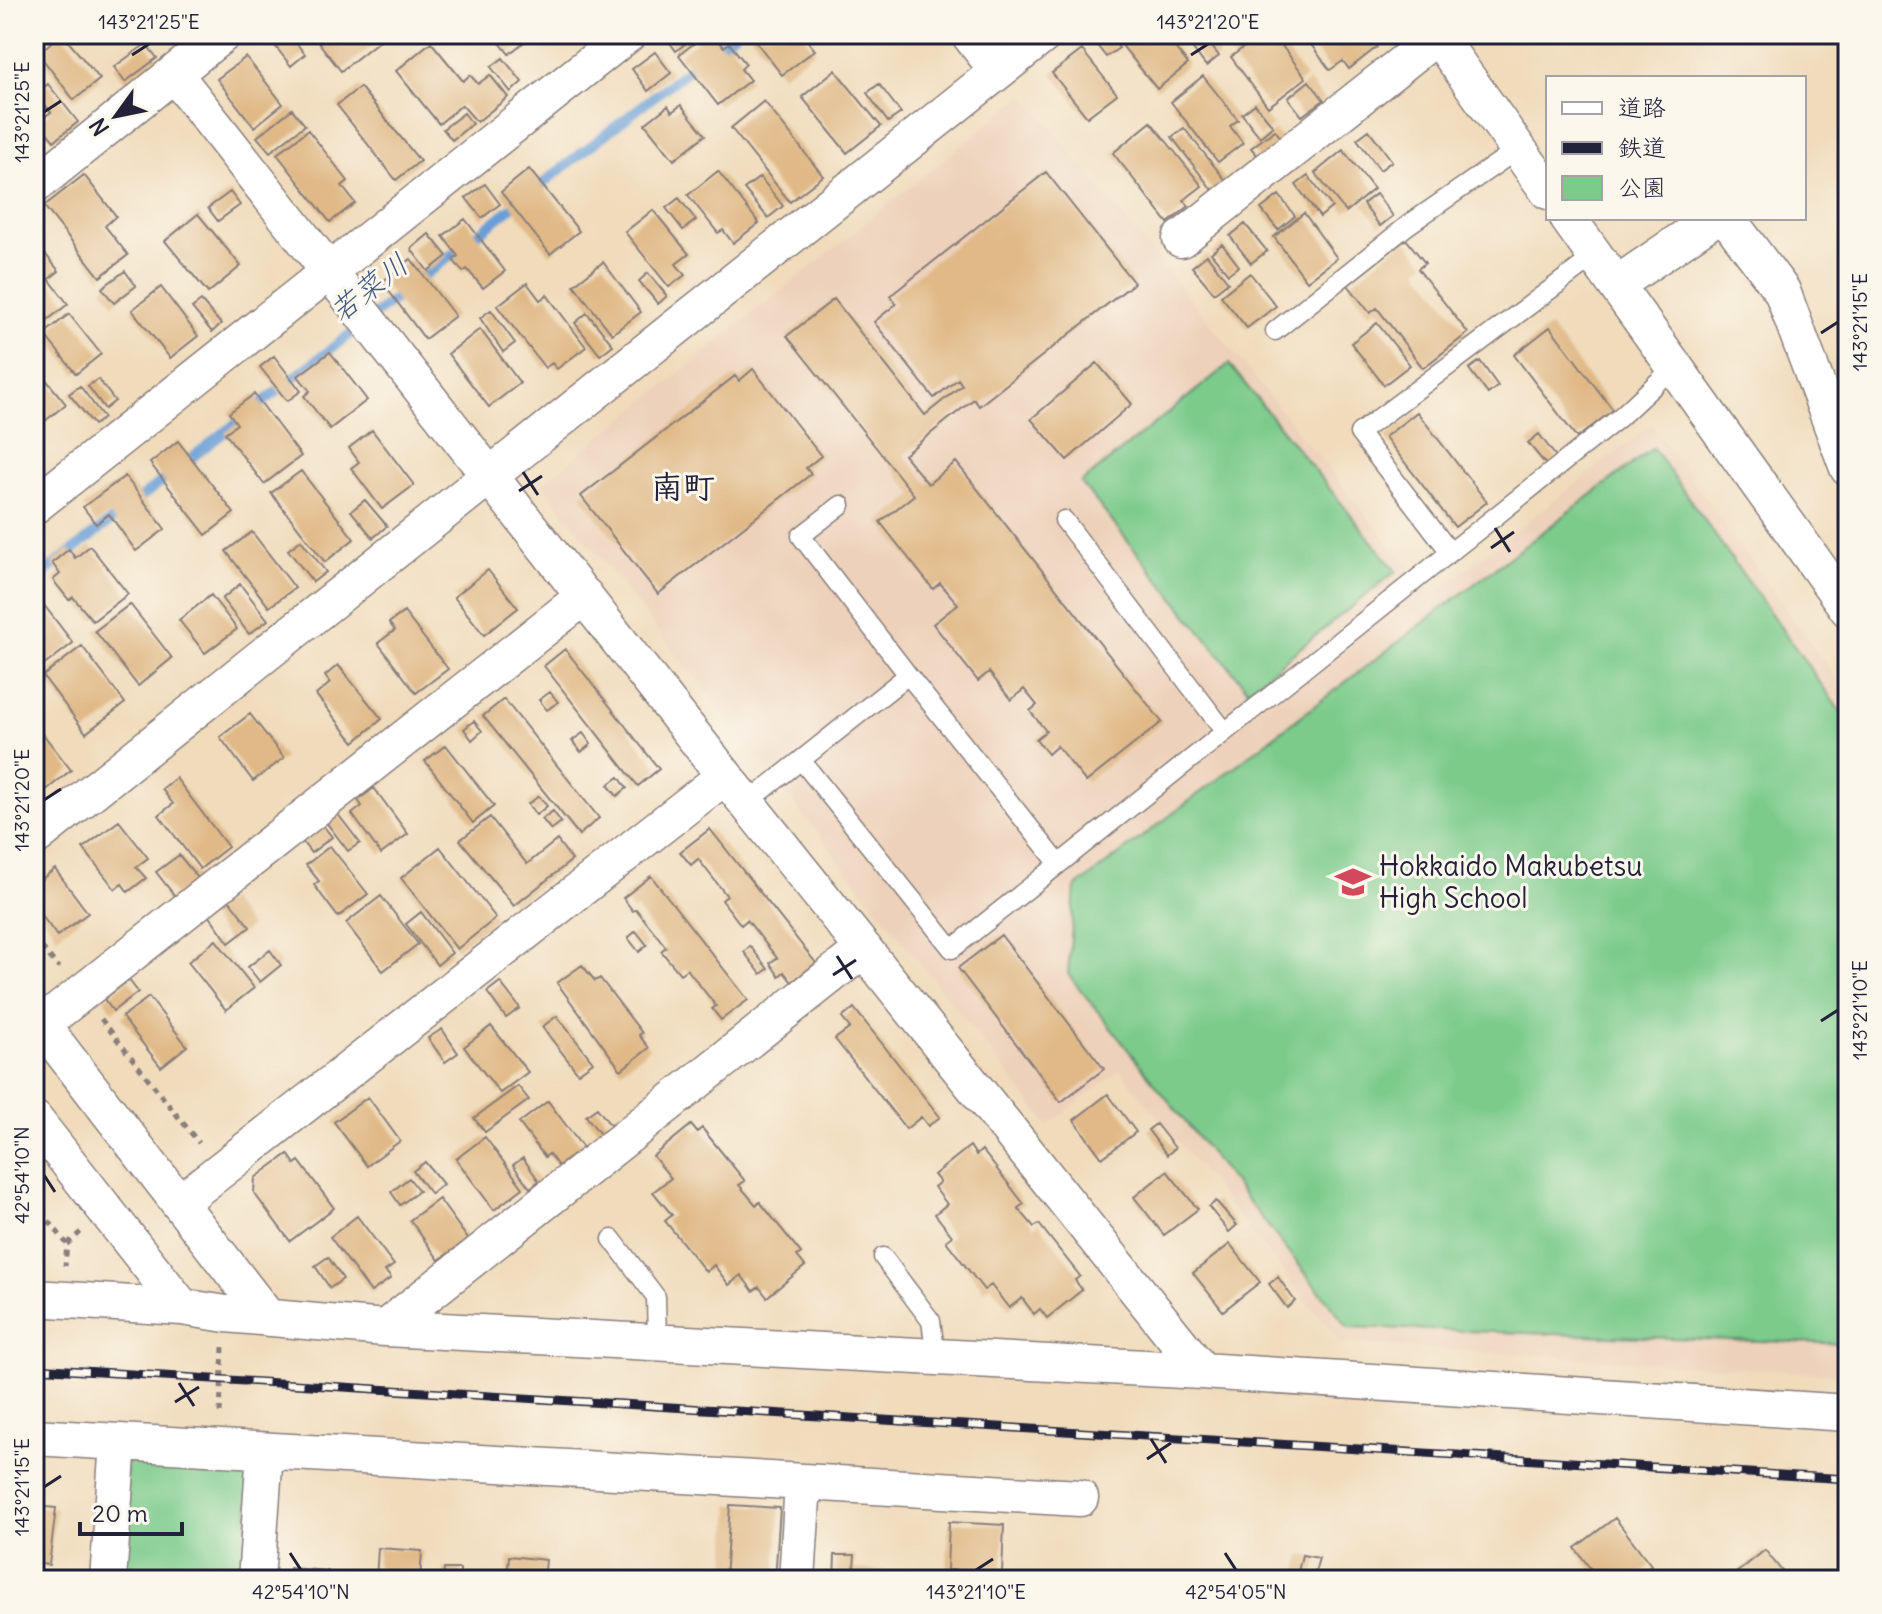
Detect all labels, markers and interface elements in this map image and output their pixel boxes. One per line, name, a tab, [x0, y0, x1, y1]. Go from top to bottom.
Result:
text: 143°21'25"E	[98, 9, 200, 34]
text: 143°21'20"E	[1157, 9, 1259, 34]
text: 143°21'25"E	[9, 61, 34, 163]
north arrow	[76, 76, 156, 156]
legend	[1546, 76, 1806, 220]
text: 道路	[1618, 92, 1666, 122]
text: N	[83, 113, 115, 141]
text: 鉄道	[1618, 132, 1666, 162]
text: 公園	[1618, 172, 1666, 202]
water label: 若菜川	[321, 245, 416, 330]
text: 143°21'15"E	[1847, 273, 1872, 371]
district label: 南町	[651, 466, 715, 507]
text: 143°21'20"E	[9, 749, 34, 851]
place label: Hokkaido Makubetsu High School	[1379, 848, 1643, 916]
school or university icon: Hokkaido Makubetsu High School	[1334, 863, 1372, 901]
text: 143°21'10"E	[1847, 960, 1872, 1060]
text: 42°54'10"N	[9, 1126, 34, 1224]
text: 143°21'15"E	[9, 1438, 34, 1536]
scale bar	[80, 1486, 182, 1536]
text: 20 m	[92, 1498, 148, 1528]
text: 42°54'10"N	[252, 1579, 350, 1604]
text: 143°21'10"E	[926, 1579, 1026, 1604]
text: 42°54'05"N	[1185, 1579, 1287, 1604]

